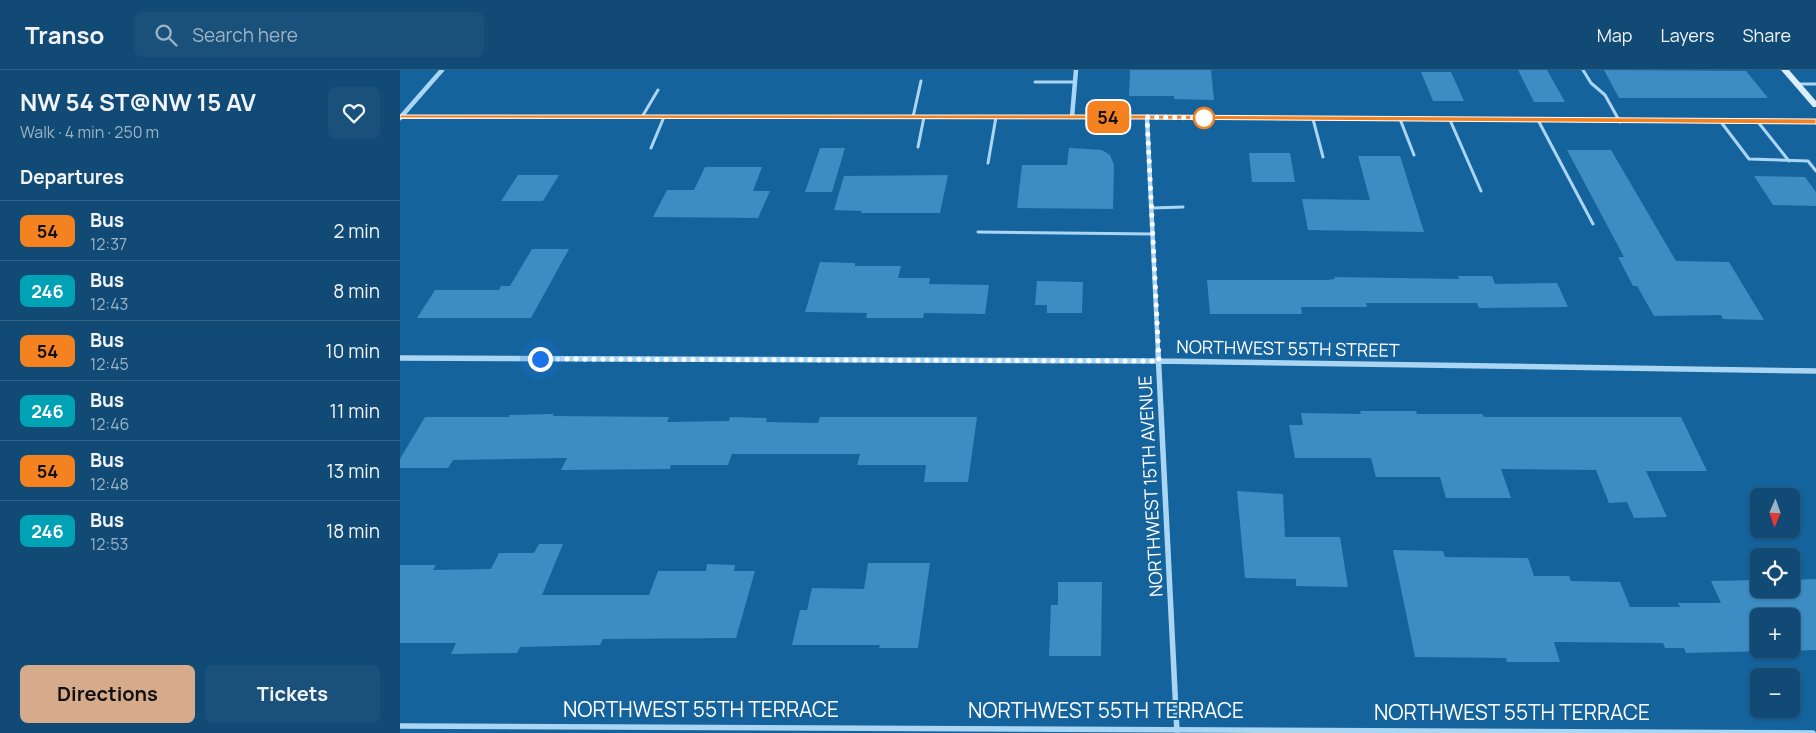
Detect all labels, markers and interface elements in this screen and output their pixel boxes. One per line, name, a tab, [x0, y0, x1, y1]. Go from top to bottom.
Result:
search box	[134, 12, 484, 57]
text: Transo	[25, 18, 104, 51]
icon: search	[152, 21, 180, 49]
text: Search here	[192, 22, 298, 48]
text: Map	[1597, 23, 1632, 47]
text: Layers	[1660, 23, 1714, 47]
text: Share	[1742, 23, 1791, 47]
text: NW 54 ST@NW 15 AV	[20, 85, 256, 118]
button: heart	[328, 87, 380, 139]
line badge: 54	[1086, 101, 1130, 133]
text: 54	[1097, 105, 1119, 129]
unlabelled marker	[1193, 107, 1215, 129]
text: Walk · 4 min · 250 m	[20, 121, 159, 143]
text: Departures	[20, 164, 124, 190]
text: Bus	[90, 207, 124, 233]
text: 2 min	[334, 218, 380, 244]
text: 54	[37, 219, 58, 243]
text: 12:37	[90, 233, 127, 255]
text: Bus	[90, 267, 124, 293]
text: 8 min	[333, 278, 380, 304]
text: 246	[31, 279, 64, 303]
text: 12:43	[90, 293, 128, 315]
text: Bus	[90, 327, 124, 353]
street label: NORTHWEST 55TH STREET	[1176, 334, 1400, 362]
text: 10 min	[325, 338, 380, 364]
text: 54	[37, 339, 58, 363]
your location	[528, 347, 553, 372]
text: 12:45	[90, 353, 129, 375]
street label: NORTHWEST 15TH AVENUE	[1132, 375, 1168, 597]
text: Bus	[90, 387, 124, 413]
text: 11 min	[330, 398, 380, 424]
text: 246	[31, 399, 64, 423]
text: 12:46	[90, 413, 130, 435]
text: Bus	[90, 447, 124, 473]
text: 13 min	[326, 458, 380, 484]
text: 54	[37, 459, 58, 483]
text: 12:48	[90, 473, 129, 495]
north arrow	[1750, 488, 1800, 538]
map controls	[1750, 488, 1800, 718]
text: Bus	[90, 507, 124, 533]
text: 18 min	[326, 518, 380, 544]
text: 246	[31, 519, 64, 543]
text: 12:53	[90, 533, 128, 555]
button: locate	[1750, 548, 1800, 598]
button: +	[1750, 608, 1800, 658]
button: Directions	[20, 665, 195, 723]
button: Tickets	[205, 665, 380, 723]
button: −	[1750, 668, 1800, 718]
street label: NORTHWEST 55TH TERRACE	[563, 695, 839, 723]
street label: NORTHWEST 55TH TERRACE	[968, 696, 1244, 724]
street label: NORTHWEST 55TH TERRACE	[1374, 698, 1650, 726]

